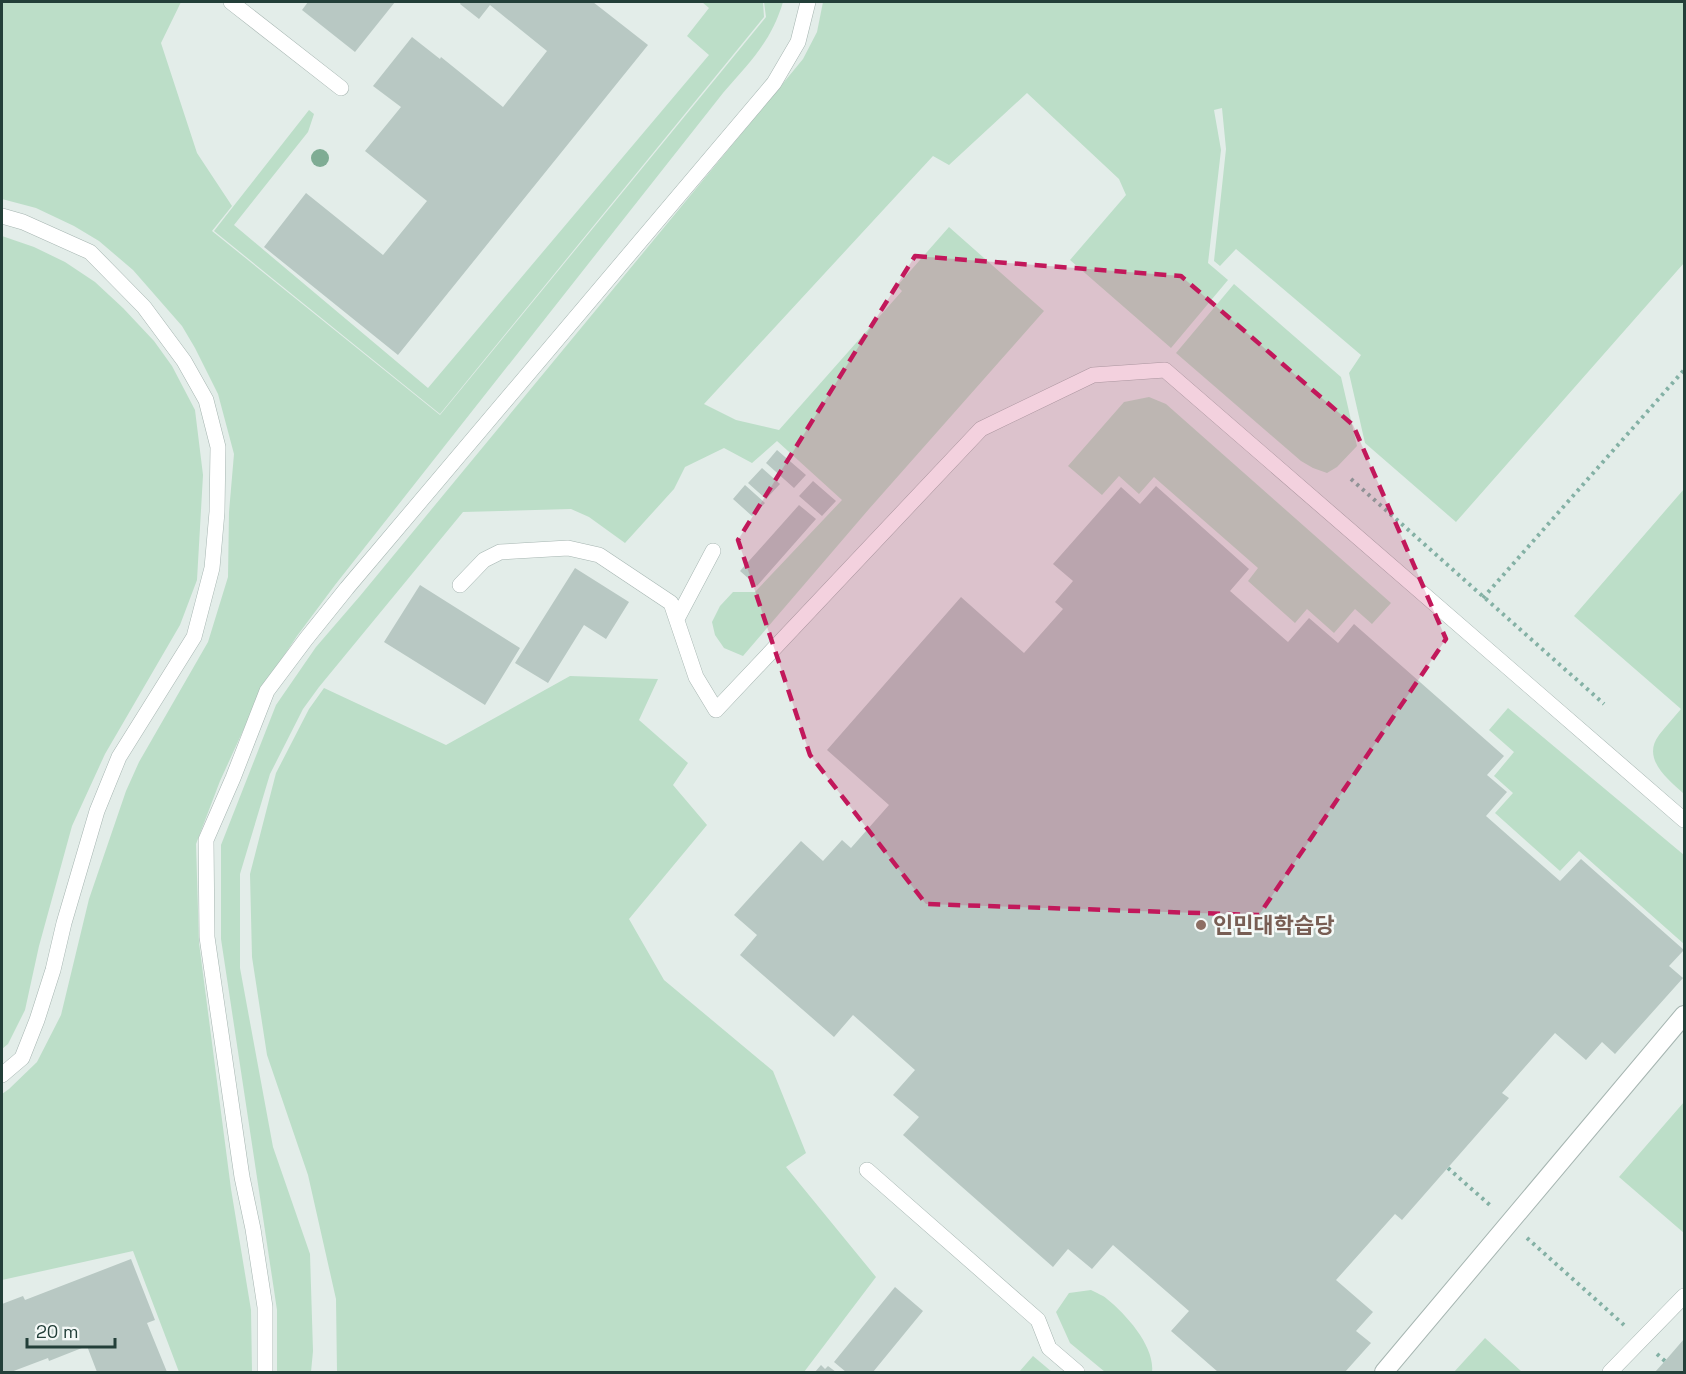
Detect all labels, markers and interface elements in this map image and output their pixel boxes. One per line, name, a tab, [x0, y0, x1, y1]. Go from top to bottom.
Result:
place label: 인민대학습당	[1213, 911, 1334, 939]
marker: 인민대학습당	[1194, 918, 1208, 932]
scale bar	[27, 1311, 116, 1349]
text: 20 m	[36, 1320, 79, 1343]

